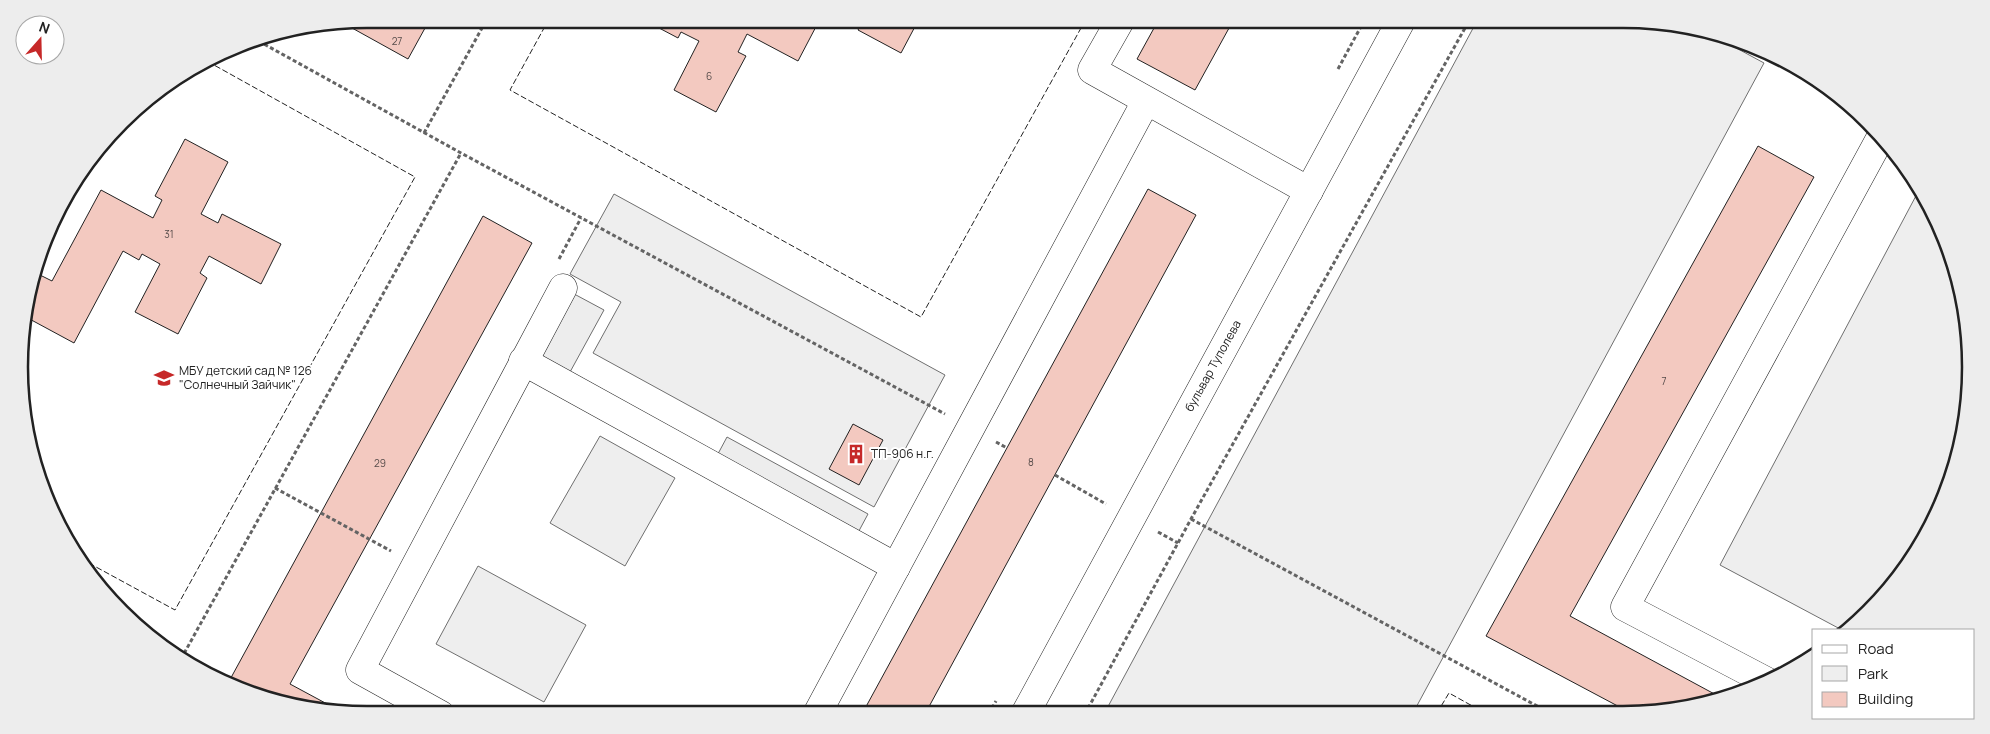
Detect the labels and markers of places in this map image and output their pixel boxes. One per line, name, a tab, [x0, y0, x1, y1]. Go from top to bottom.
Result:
place label: МБУ детский сад № 126 "Cолнечный Зайчик"	[179, 362, 312, 393]
school or university icon: МБУ детский сад № 126 "Cолнечный Зайчик"	[153, 367, 175, 389]
building icon: ТП-906 н.г.	[845, 443, 867, 465]
place label: ТП-906 н.г.	[871, 445, 934, 462]

